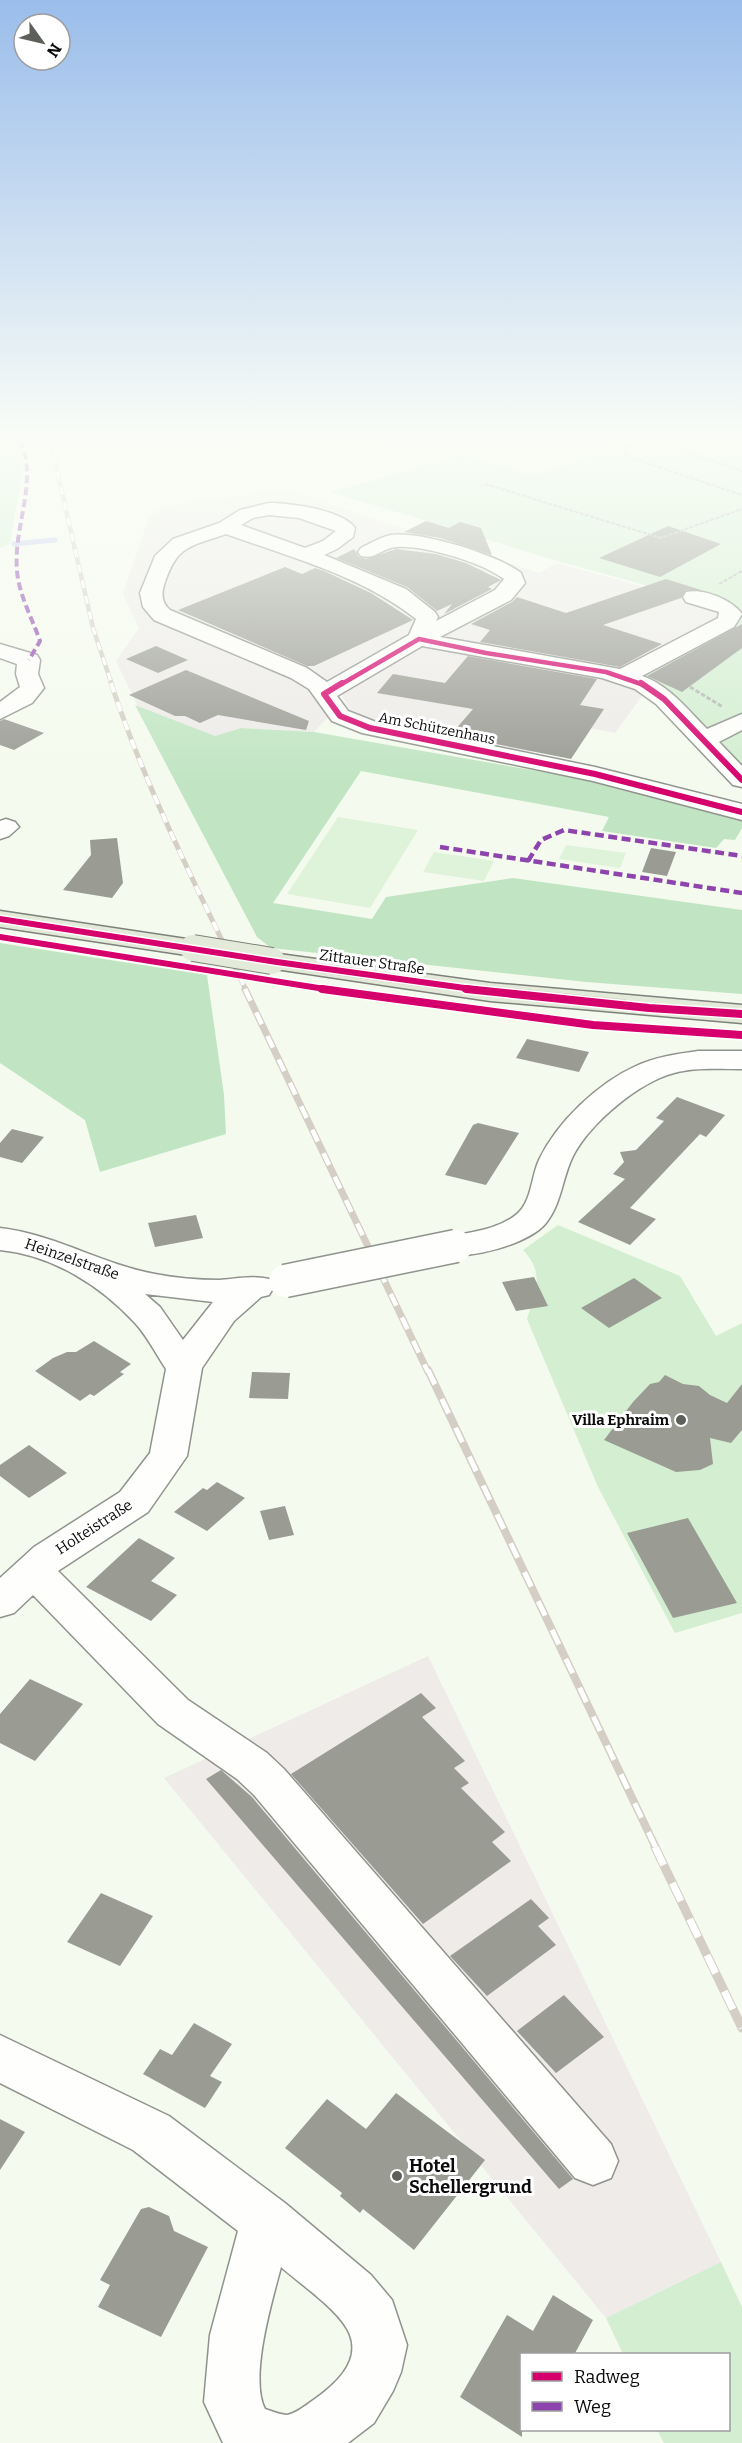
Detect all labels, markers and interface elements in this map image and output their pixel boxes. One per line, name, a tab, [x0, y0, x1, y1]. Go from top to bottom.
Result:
north arrow	[12, 12, 72, 72]
text: N	[43, 40, 65, 61]
street label: Am Schützenhaus	[377, 709, 497, 748]
street label: Zittauer Straße	[318, 946, 426, 978]
street label: Heinzelstraße	[23, 1234, 121, 1284]
place label: Villa Ephraim	[572, 1411, 670, 1429]
marker: Villa Ephraim	[674, 1413, 688, 1427]
street label: Holteistraße	[52, 1496, 136, 1558]
place label: Hotel Schellergrund	[409, 2155, 532, 2198]
marker: Hotel Schellergrund	[390, 2169, 404, 2183]
legend	[520, 2353, 730, 2431]
text: Radweg	[574, 2366, 640, 2388]
text: Weg	[574, 2396, 611, 2418]

